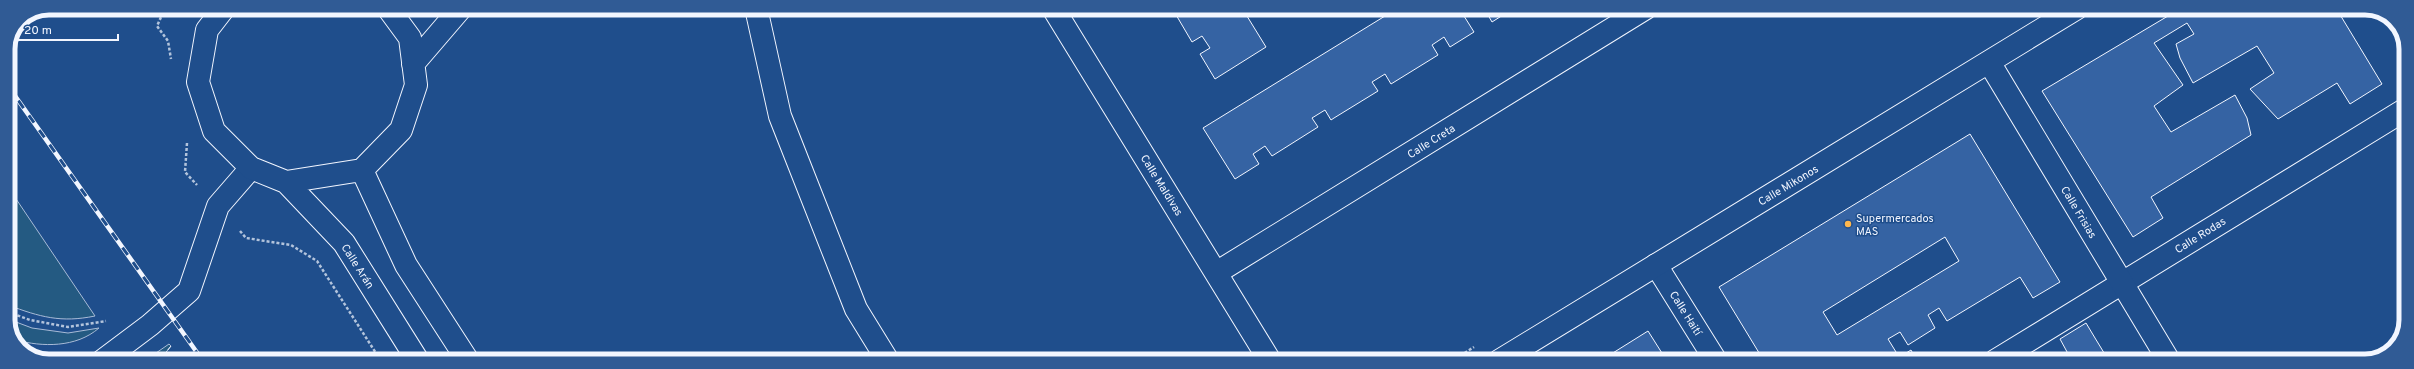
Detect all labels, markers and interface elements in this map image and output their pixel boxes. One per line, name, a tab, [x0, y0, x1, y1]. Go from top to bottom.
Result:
scale bar	[18, 16, 118, 42]
text: 20 m	[24, 23, 52, 39]
street label: Calle Creta	[1405, 122, 1458, 162]
street label: Calle Maldivas	[1137, 152, 1186, 219]
street label: Calle Mikonos	[1756, 162, 1821, 209]
street label: Calle Frisias	[2057, 184, 2099, 241]
place label: Supermercados MAS	[1856, 212, 1934, 239]
street label: Calle Rodas	[2172, 215, 2229, 257]
marker: Supermercados MAS	[1843, 219, 1853, 229]
street label: Calle Arán	[338, 242, 377, 292]
street label: Calle Haití	[1666, 289, 1705, 339]

